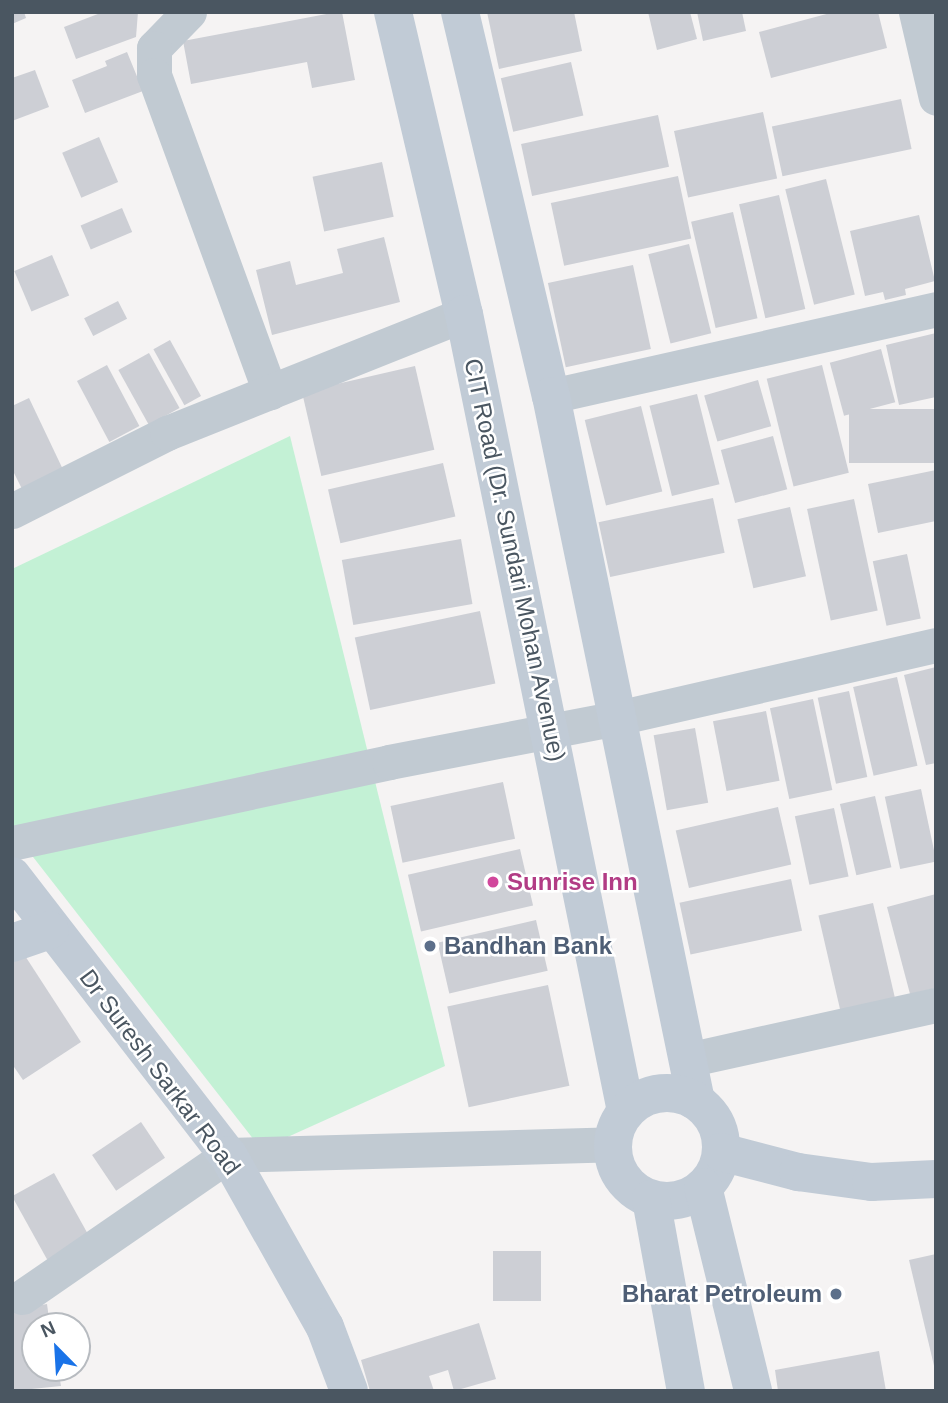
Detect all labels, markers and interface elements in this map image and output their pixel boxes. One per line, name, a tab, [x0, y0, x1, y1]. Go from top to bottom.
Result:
street label: CIT Road (Dr. Sundari Mohan Avenue)	[458, 355, 572, 765]
place label: Sunrise Inn	[507, 868, 638, 896]
marker: Sunrise Inn	[485, 874, 501, 890]
place label: Bandhan Bank	[444, 932, 612, 960]
marker: Bandhan Bank	[422, 938, 438, 954]
street label: Dr Suresh Sarkar Road	[73, 964, 247, 1180]
place label: Bharat Petroleum	[622, 1280, 822, 1308]
marker: Bharat Petroleum	[828, 1286, 844, 1302]
north arrow	[21, 1312, 91, 1382]
text: N	[38, 1317, 59, 1342]

